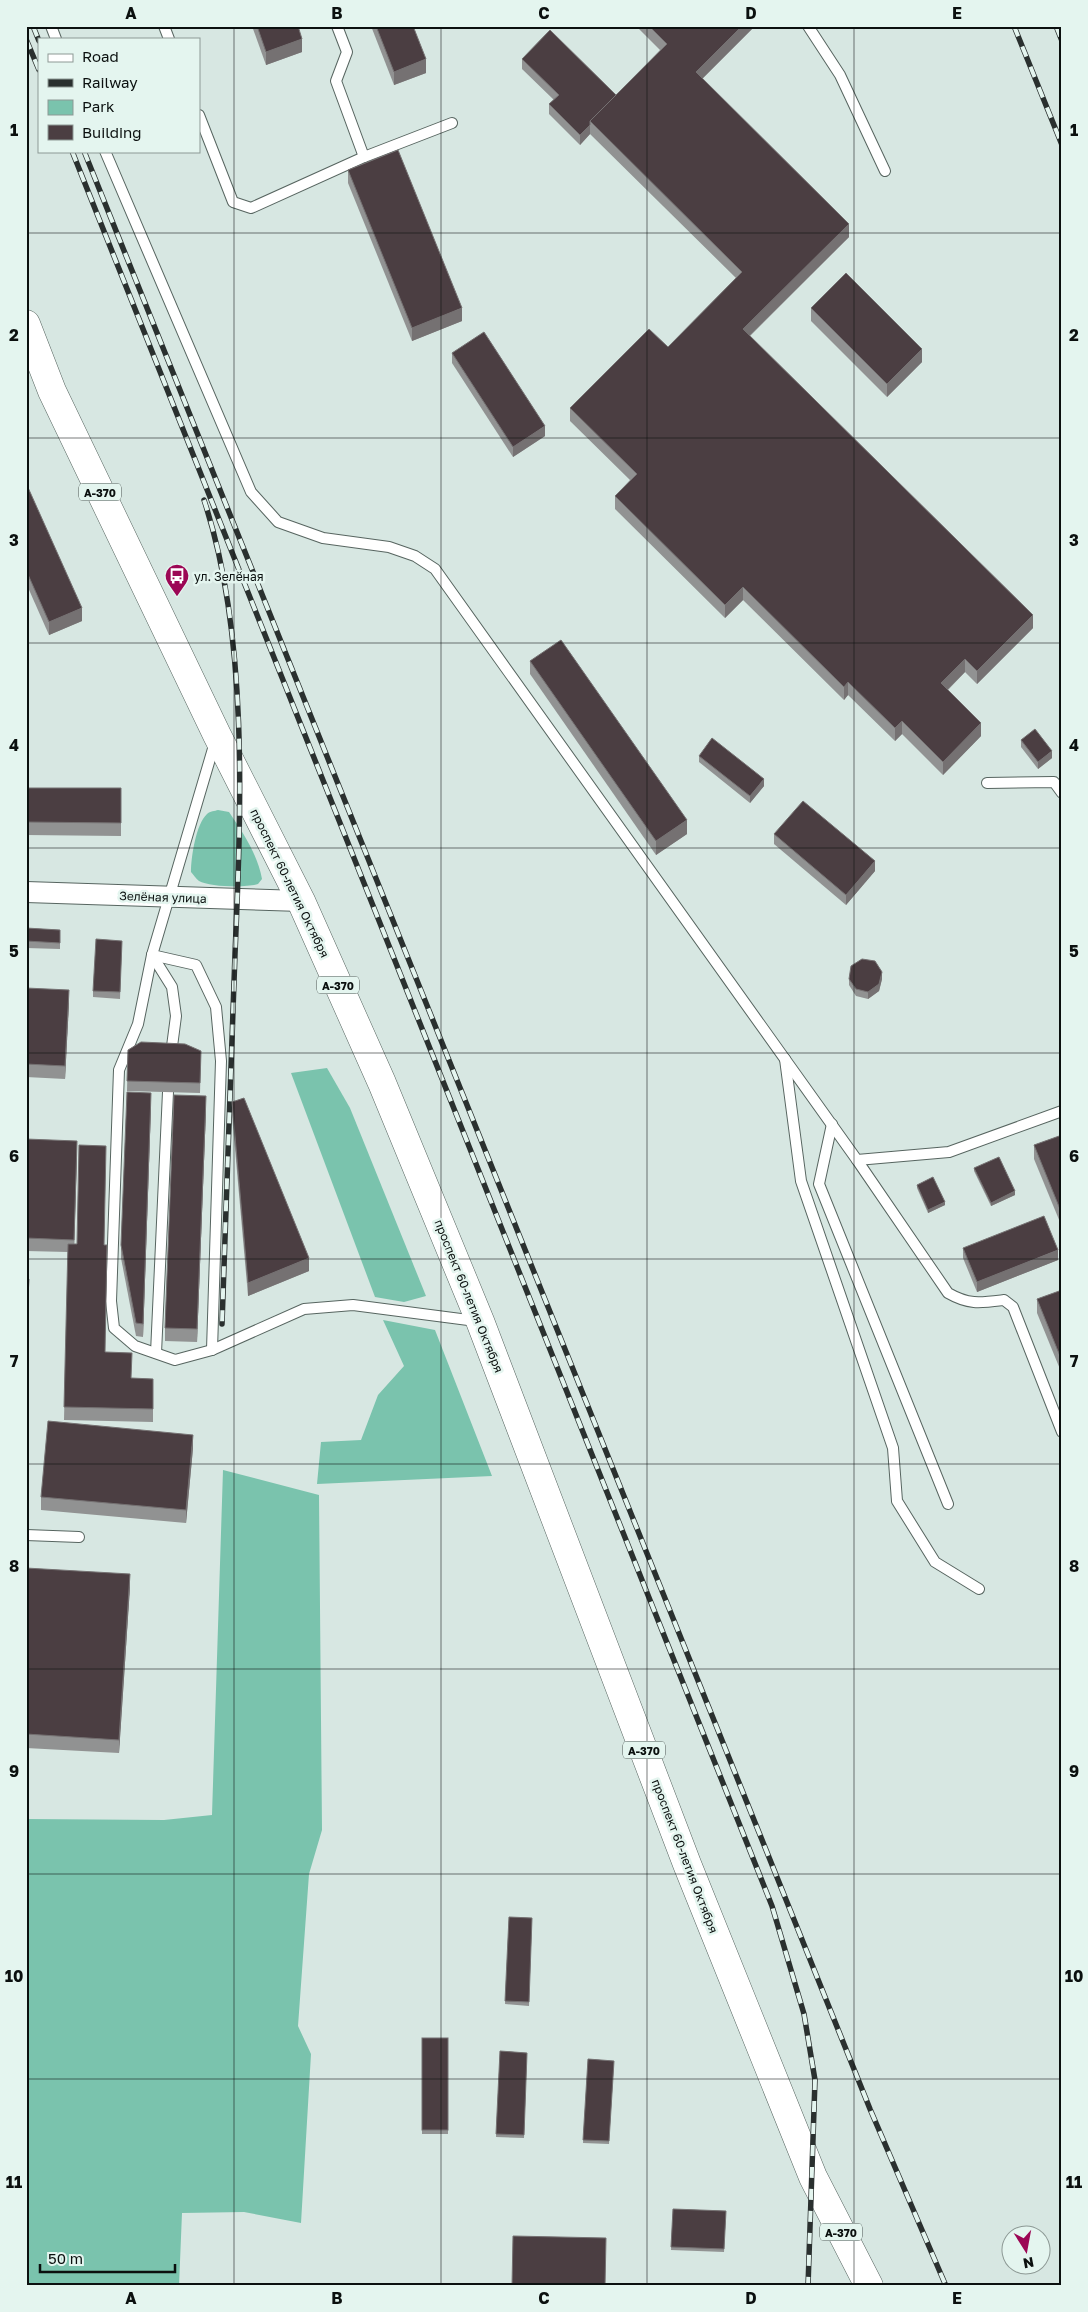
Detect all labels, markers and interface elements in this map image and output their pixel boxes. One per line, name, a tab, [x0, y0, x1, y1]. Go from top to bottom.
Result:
text: A	[125, 3, 137, 23]
text: B	[331, 3, 343, 23]
text: C	[538, 3, 550, 23]
text: D	[745, 3, 757, 23]
text: E	[952, 3, 962, 23]
legend	[38, 38, 200, 152]
text: Road	[82, 47, 119, 65]
text: Railway	[82, 73, 138, 91]
text: Park	[82, 97, 115, 115]
text: 1	[10, 120, 18, 140]
text: 1	[1070, 120, 1078, 140]
text: Building	[82, 123, 142, 141]
text: 2	[9, 325, 19, 345]
text: 2	[1069, 325, 1079, 345]
road number: А-370	[79, 484, 121, 501]
text: 3	[9, 530, 19, 550]
text: 3	[1069, 530, 1079, 550]
bus stop icon: ул. Зелёная	[164, 563, 190, 597]
place label: ул. Зелёная	[194, 569, 264, 584]
text: 4	[9, 735, 19, 755]
text: 4	[1069, 735, 1079, 755]
street label: проспект 60-летия Октября	[247, 806, 333, 960]
street label: Зелёная улица	[119, 888, 207, 906]
text: 5	[9, 941, 19, 961]
text: 5	[1069, 941, 1079, 961]
road number: А-370	[317, 976, 359, 994]
text: 6	[9, 1146, 19, 1166]
text: 6	[1069, 1146, 1079, 1166]
street label: проспект 60-летия Октября	[431, 1217, 507, 1375]
text: 7	[10, 1351, 19, 1371]
text: 7	[1070, 1351, 1079, 1371]
text: 8	[9, 1556, 19, 1576]
text: 8	[1069, 1556, 1079, 1576]
road number: А-370	[623, 1742, 665, 1758]
text: 9	[9, 1761, 19, 1781]
text: 9	[1069, 1761, 1079, 1781]
street label: проспект 60-летия Октября	[649, 1777, 721, 1935]
text: 10	[5, 1966, 23, 1986]
text: 10	[1065, 1966, 1083, 1986]
text: 11	[6, 2172, 22, 2192]
text: 11	[1066, 2172, 1082, 2192]
road number: А-370	[820, 2224, 862, 2240]
north arrow	[1000, 2224, 1050, 2274]
scale bar	[40, 2242, 175, 2274]
text: 50 m	[48, 2249, 83, 2267]
text: N	[1022, 2254, 1035, 2273]
text: A	[125, 2288, 137, 2308]
text: B	[331, 2288, 343, 2308]
text: C	[538, 2288, 550, 2308]
text: D	[745, 2288, 757, 2308]
text: E	[952, 2288, 962, 2308]

